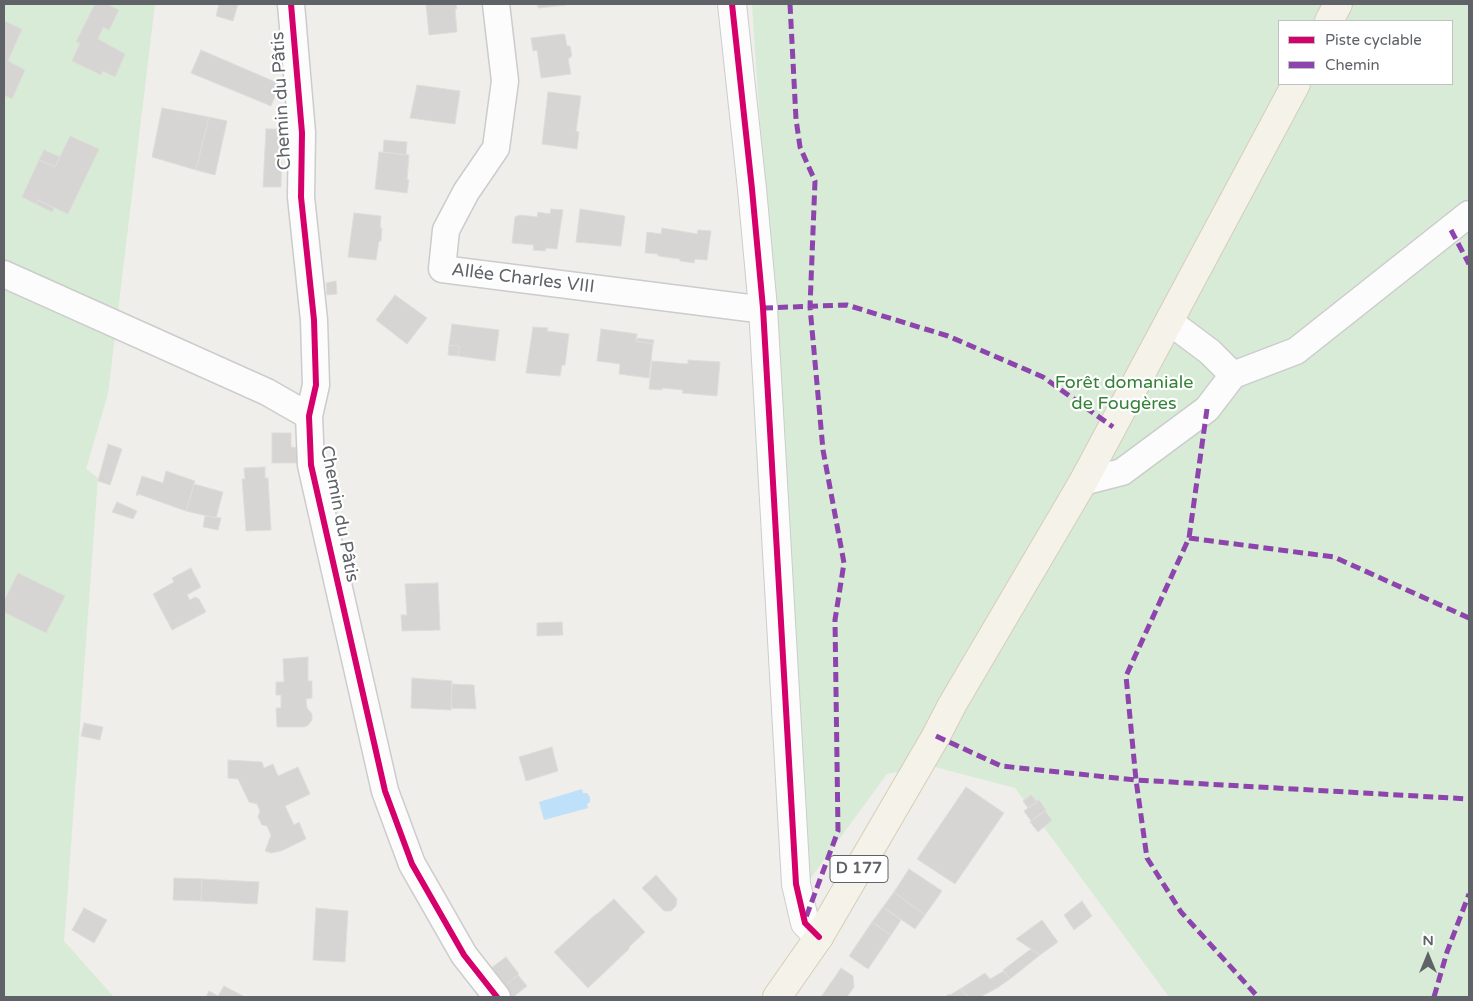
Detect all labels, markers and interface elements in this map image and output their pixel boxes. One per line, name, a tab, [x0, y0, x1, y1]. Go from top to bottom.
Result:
legend	[1278, 20, 1453, 85]
street label: Chemin du Pâtis	[268, 31, 296, 171]
text: Piste cyclable	[1325, 31, 1422, 49]
text: Chemin	[1325, 56, 1380, 74]
street label: Allée Charles VIII	[450, 260, 596, 298]
park label: Forêt domaniale de Fougères	[1055, 372, 1193, 414]
street label: Chemin du Pâtis	[315, 444, 363, 584]
road number: D 177	[830, 856, 888, 882]
north arrow	[1403, 931, 1453, 981]
text: N	[1422, 932, 1434, 949]

